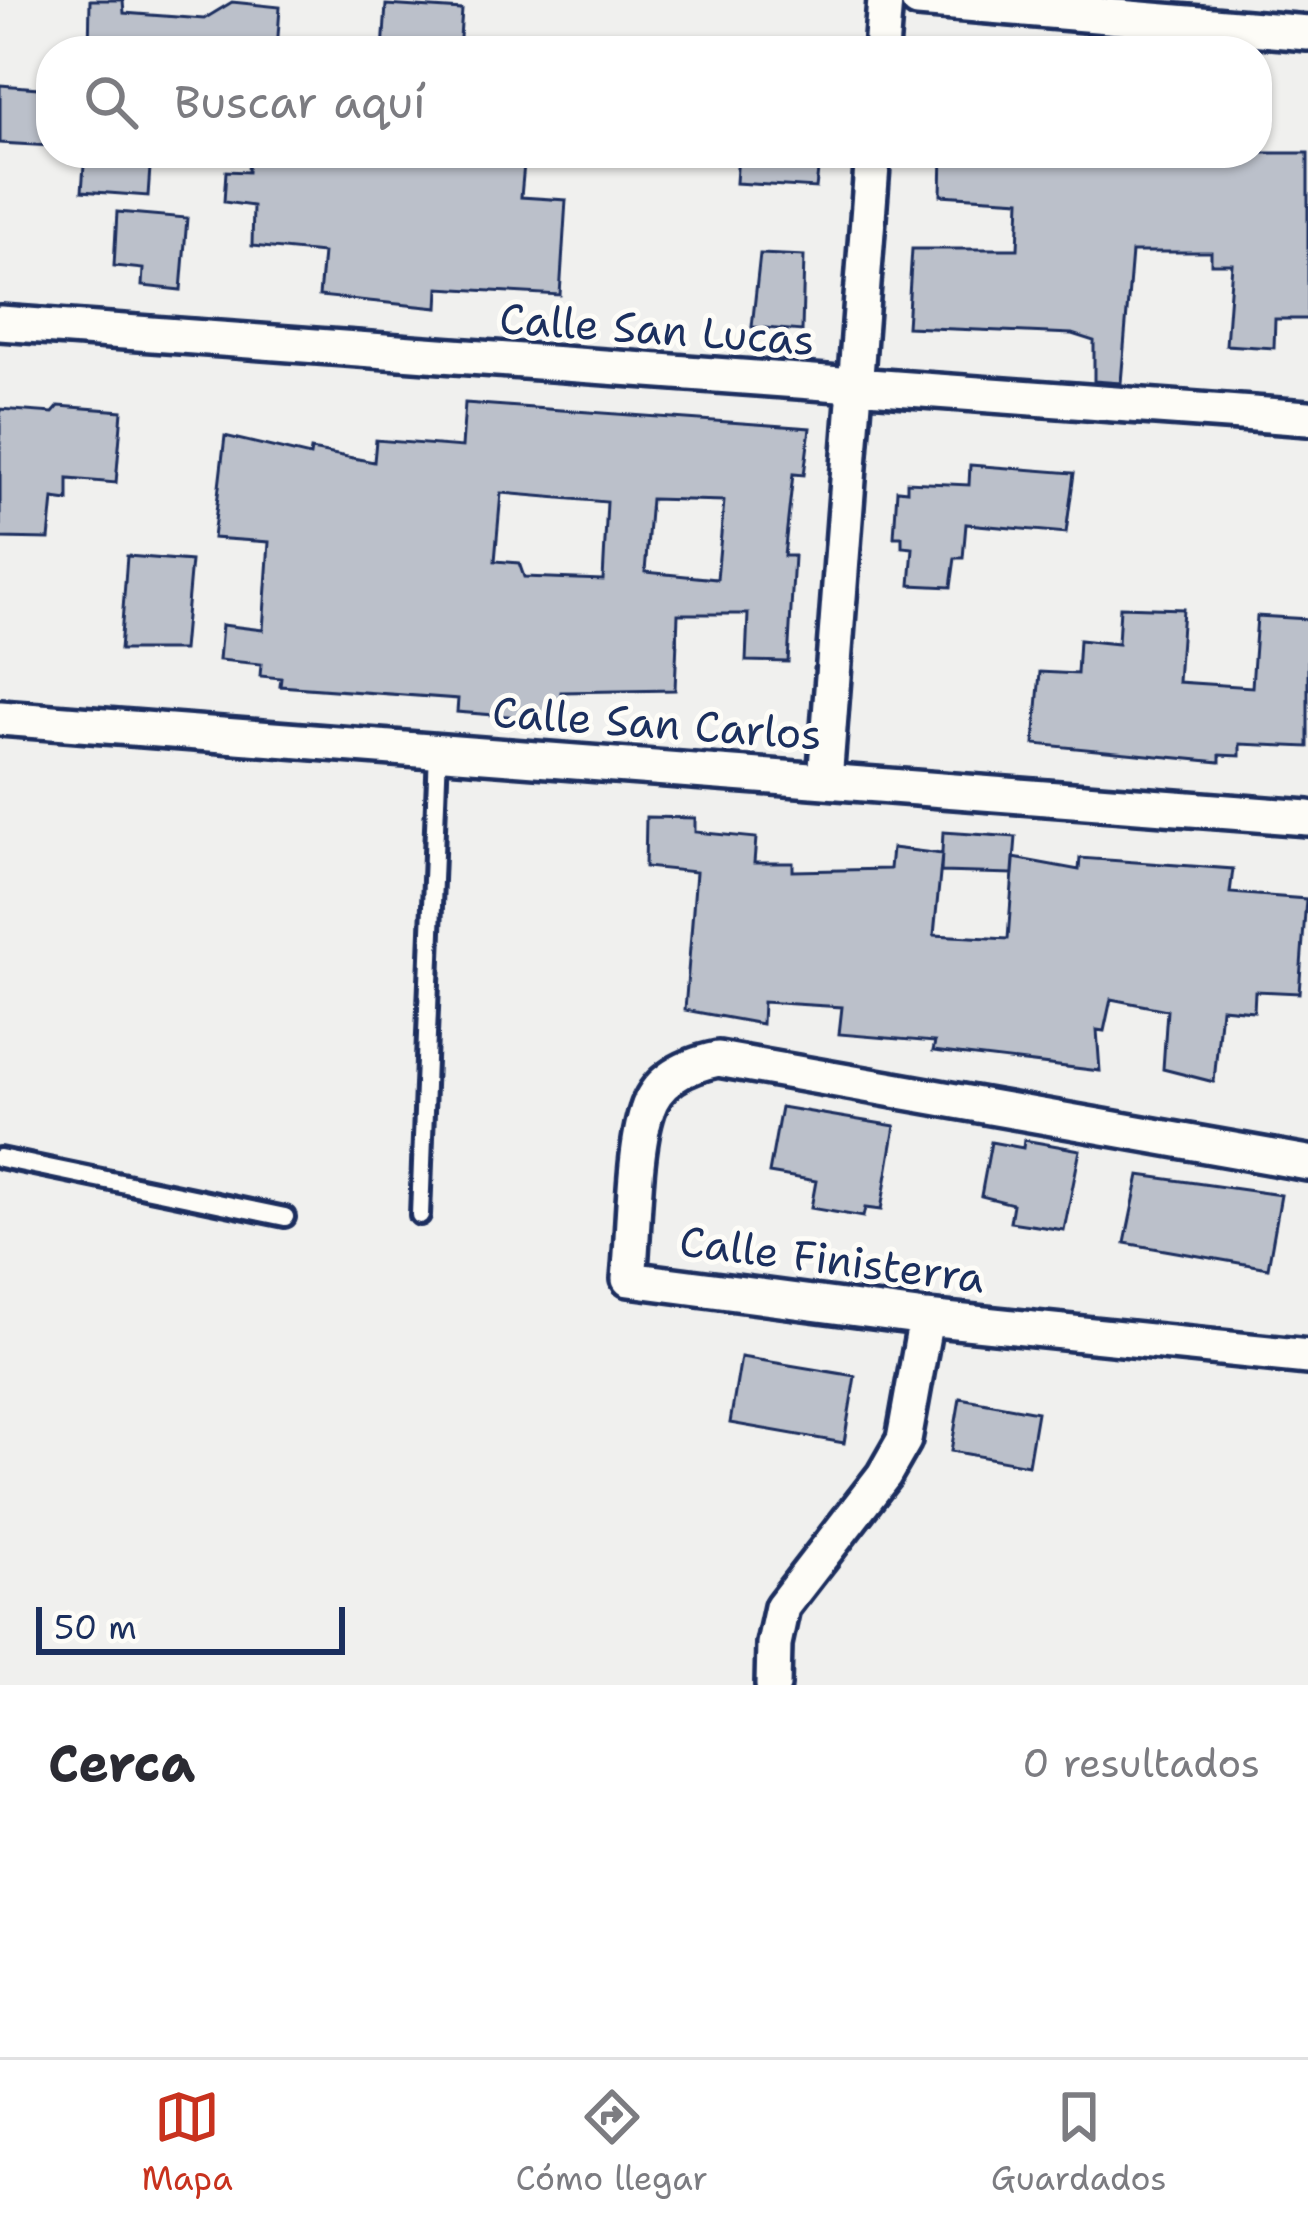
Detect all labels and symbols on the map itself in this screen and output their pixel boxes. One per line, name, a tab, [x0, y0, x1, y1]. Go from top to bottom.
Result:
street label: Calle San Lucas	[498, 290, 816, 368]
street label: Calle San Carlos	[490, 684, 824, 762]
street label: Calle Finisterra	[676, 1213, 988, 1305]
scale bar	[36, 1601, 345, 1654]

